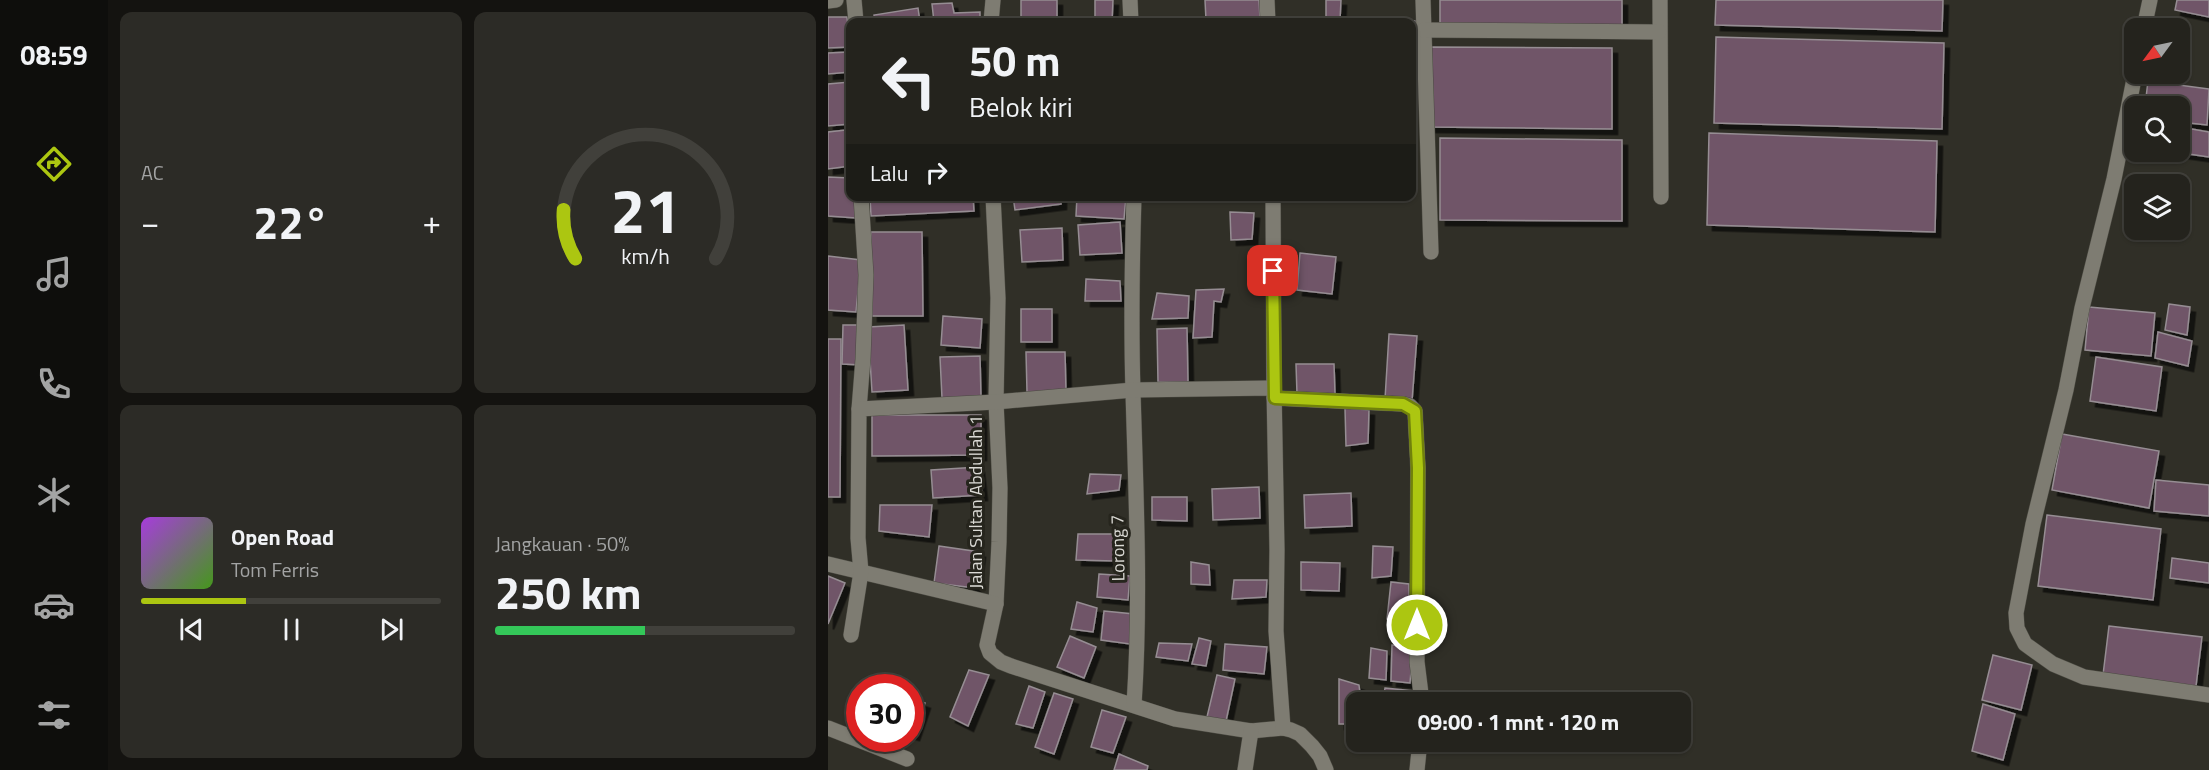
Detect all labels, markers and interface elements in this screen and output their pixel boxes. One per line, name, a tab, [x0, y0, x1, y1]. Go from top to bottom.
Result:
north arrow	[2124, 18, 2190, 84]
map controls	[2124, 18, 2190, 240]
text: 50 m	[969, 28, 1061, 92]
text: 08:59	[20, 34, 88, 75]
icon: left	[870, 42, 948, 120]
text: Belok kiri	[969, 86, 1073, 127]
button: search	[2124, 96, 2190, 162]
icon: directions	[33, 143, 75, 185]
text: Lalu	[870, 156, 908, 190]
icon: right	[920, 156, 953, 189]
text: AC	[141, 157, 164, 188]
text: 21	[610, 162, 680, 257]
button: layers	[2124, 174, 2190, 240]
text: 22°	[253, 188, 329, 256]
text: −	[141, 197, 159, 247]
text: +	[423, 197, 441, 247]
text: km/h	[621, 241, 669, 273]
pin	[1247, 245, 1298, 296]
icon: music	[33, 253, 75, 295]
icon: arrive	[1256, 254, 1289, 287]
icon: phone	[33, 363, 75, 405]
street label: Jalan Sultan Abdullah 1	[962, 415, 989, 589]
icon: climate	[33, 474, 75, 516]
street label: Lorong 7	[1103, 515, 1132, 582]
text: Open Road	[231, 520, 334, 554]
text: Jangkauan · 50%	[495, 528, 629, 559]
text: Tom Ferris	[231, 554, 319, 585]
text: 250 km	[495, 558, 641, 626]
icon: car	[33, 584, 75, 626]
position arrow	[1385, 593, 1449, 657]
icon: previous	[175, 613, 208, 646]
icon: pause	[275, 613, 308, 646]
icon: next	[375, 613, 408, 646]
speed limit sign: 30	[846, 674, 924, 752]
icon: filters	[33, 694, 75, 736]
text: 09:00 · 1 mnt · 120 m	[1418, 705, 1619, 739]

